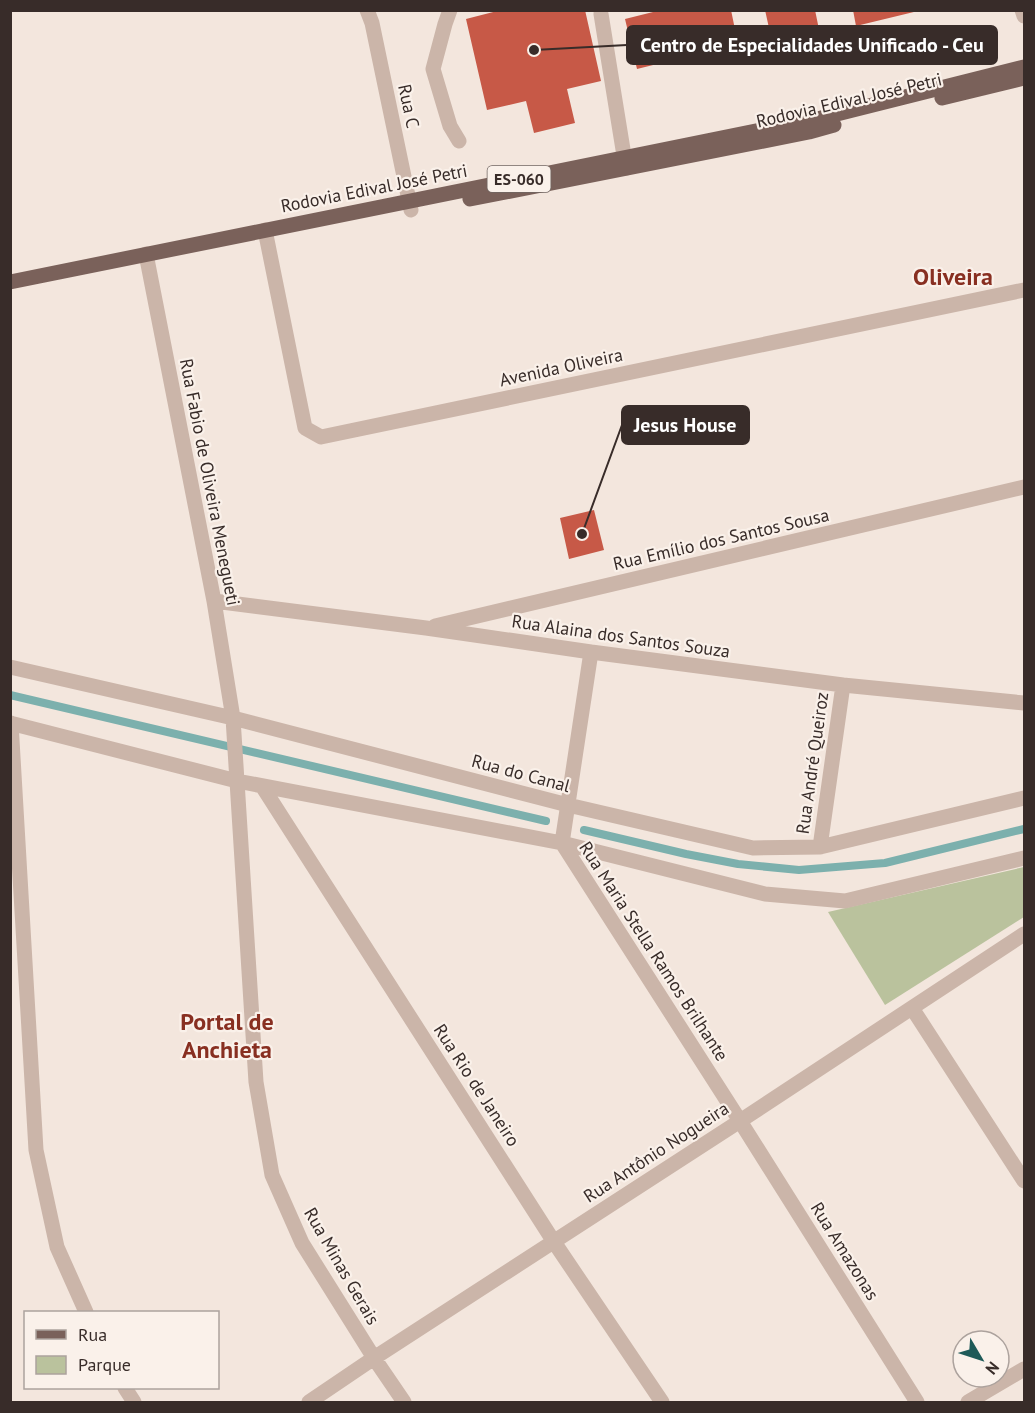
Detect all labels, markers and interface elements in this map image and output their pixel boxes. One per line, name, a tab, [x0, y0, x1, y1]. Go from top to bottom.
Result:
callout: Centro de Especialidades Unificado - Ceu	[627, 26, 997, 64]
text: Centro de Especialidades Unificado - Ceu	[640, 32, 984, 58]
street label: Rodovia Edival José Petri	[754, 67, 944, 133]
street label: Rua C	[393, 82, 425, 130]
street label: Rodovia Edival José Petri	[279, 159, 469, 217]
road number: ES-060	[488, 166, 550, 192]
district label: Oliveira	[913, 261, 993, 292]
street label: Avenida Oliveira	[497, 343, 625, 391]
street label: Rua Fabio de Oliveira Menegueti	[175, 357, 245, 607]
callout: Jesus House	[622, 406, 749, 444]
text: Jesus House	[633, 412, 736, 438]
street label: Rua Emílio dos Santos Sousa	[611, 503, 831, 575]
street label: Rua Alaina dos Santos Souza	[510, 609, 732, 663]
street label: Rua André Queiroz	[791, 691, 833, 835]
street label: Rua do Canal	[469, 749, 573, 797]
street label: Rua Maria Stella Ramos Brilhante	[574, 837, 734, 1065]
district label: Portal de Anchieta	[180, 1006, 274, 1065]
street label: Rua Rio de Janeiro	[429, 1019, 525, 1151]
street label: Rua Antônio Nogueira	[579, 1096, 733, 1208]
street label: Rua Amazonas	[806, 1198, 884, 1304]
street label: Rua Minas Gerais	[299, 1203, 385, 1329]
legend	[24, 1311, 219, 1389]
text: Rua	[78, 1323, 107, 1346]
north arrow	[951, 1329, 1011, 1389]
text: Parque	[78, 1353, 131, 1376]
text: N	[982, 1358, 1004, 1379]

